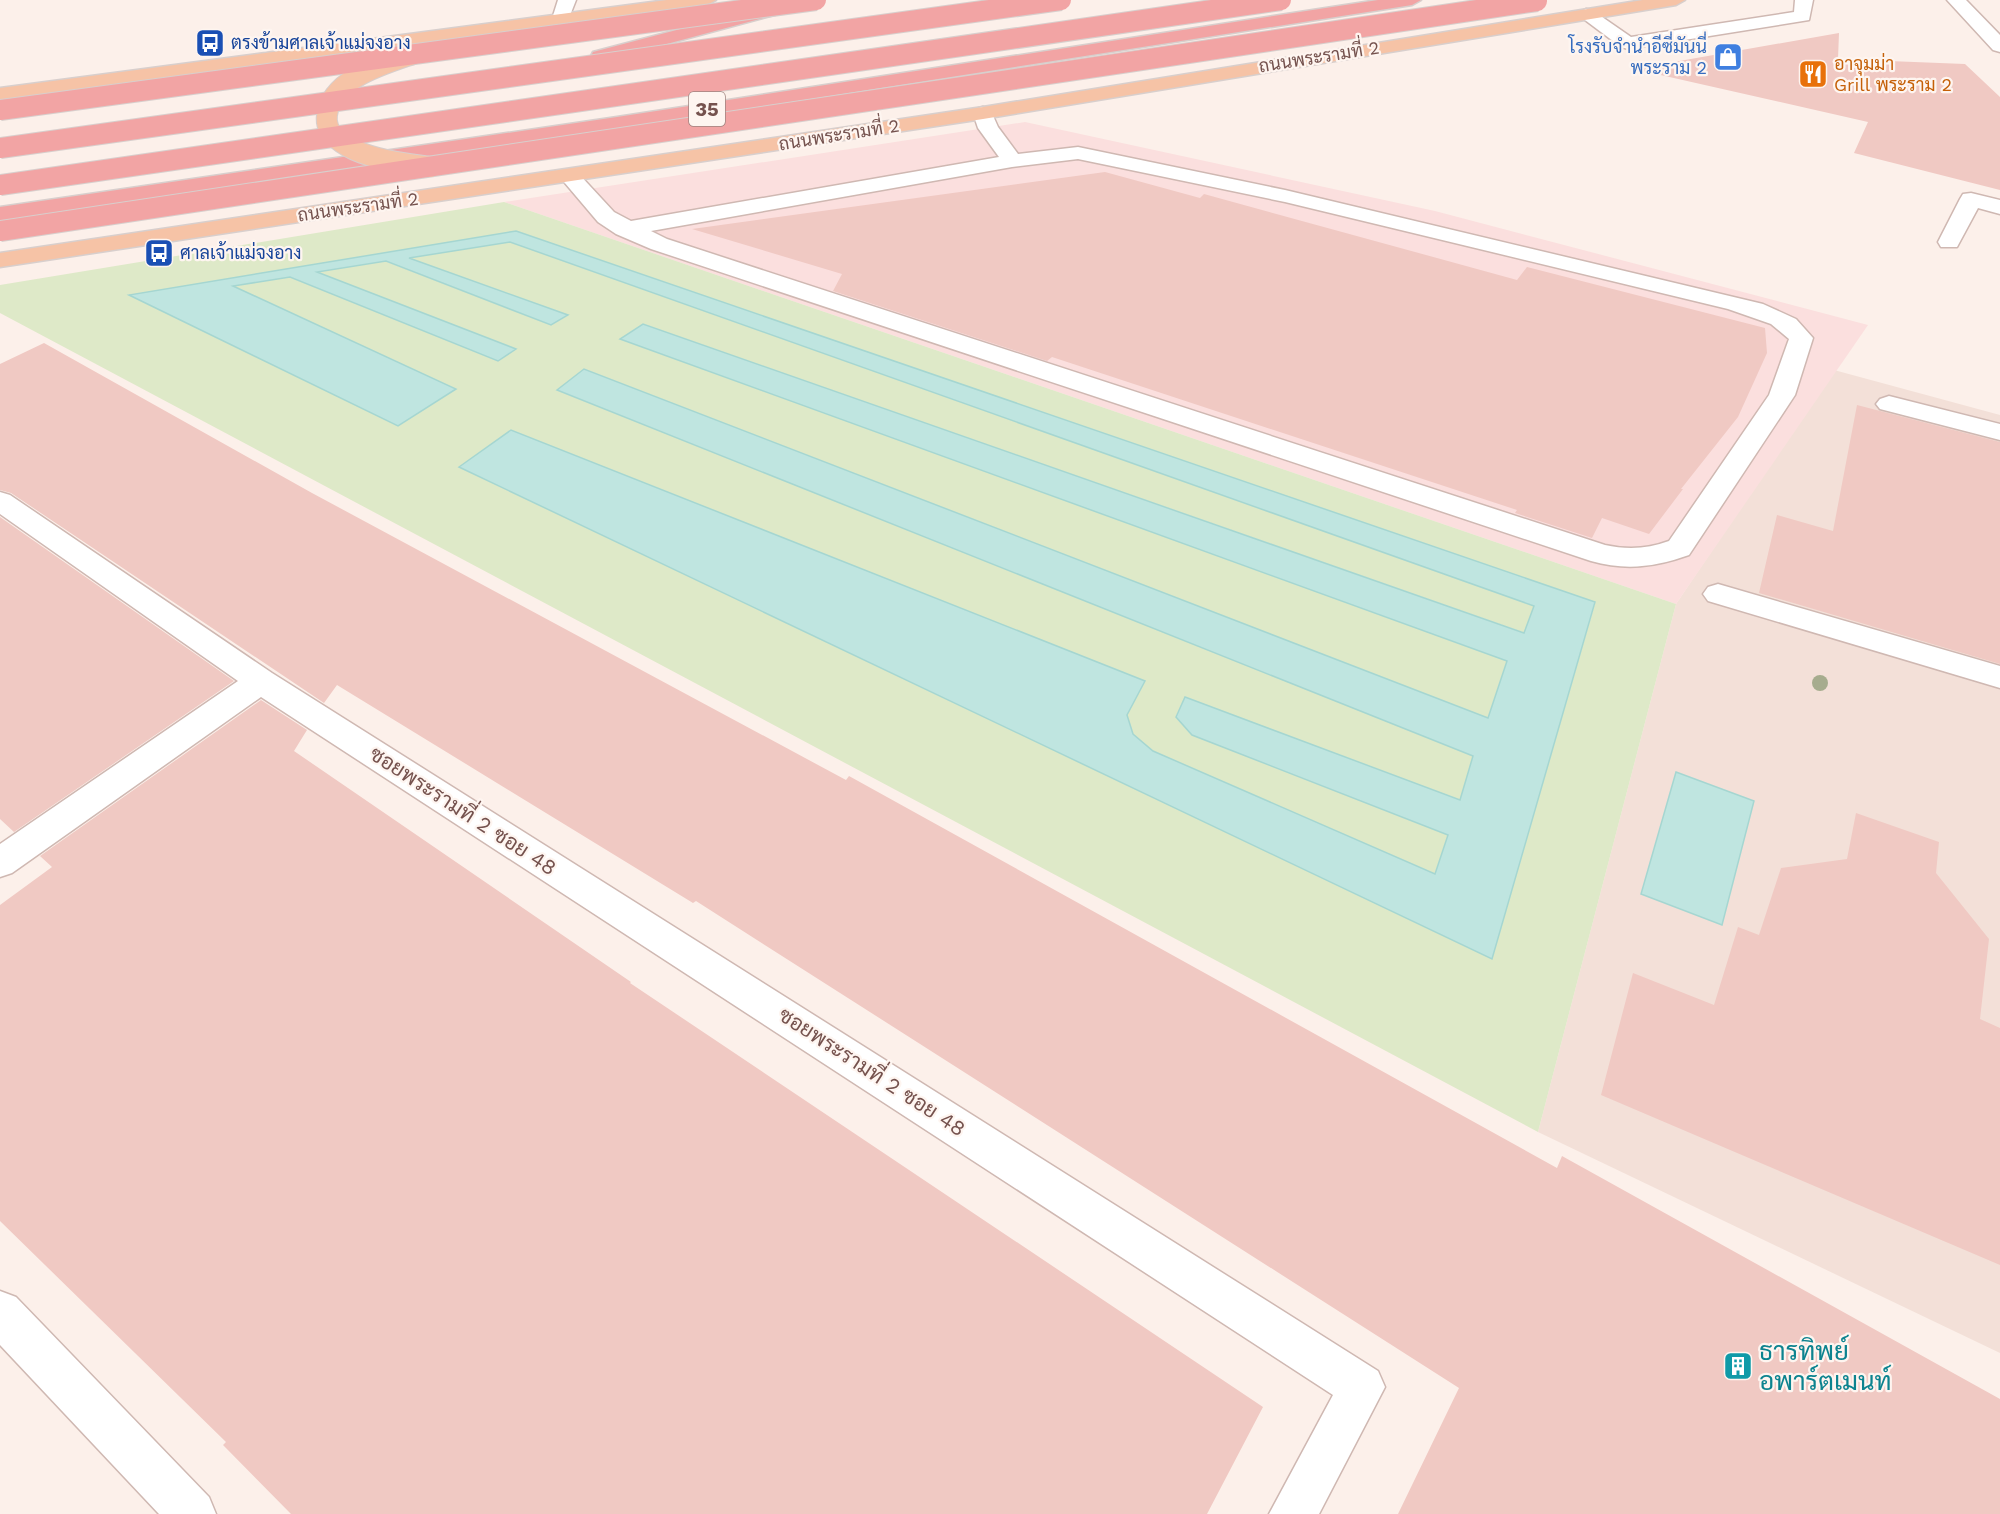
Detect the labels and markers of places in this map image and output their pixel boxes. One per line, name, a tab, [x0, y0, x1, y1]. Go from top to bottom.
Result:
bus stop icon: ตรงข้ามศาลเจ้าแม่จงอาง	[194, 27, 226, 59]
place label: ตรงข้ามศาลเจ้าแม่จงอาง	[231, 31, 411, 53]
place label: โรงรับจำนำอีซี่มันนี่ พระราม 2	[1567, 31, 1707, 78]
shop icon: โรงรับจำนำอีซี่มันนี่ พระราม 2	[1712, 41, 1744, 73]
place label: อาจุมม่า Grill พระราม 2	[1834, 52, 1952, 95]
restaurant icon: อาจุมม่า Grill พระราม 2	[1797, 58, 1829, 90]
bus stop icon: ศาลเจ้าแม่จงอาง	[143, 237, 175, 269]
place label: ศาลเจ้าแม่จงอาง	[180, 241, 301, 263]
place label: ธารทิพย์ อพาร์ตเมนท์	[1759, 1334, 1892, 1396]
building icon: ธารทิพย์ อพาร์ตเมนท์	[1722, 1350, 1754, 1382]

